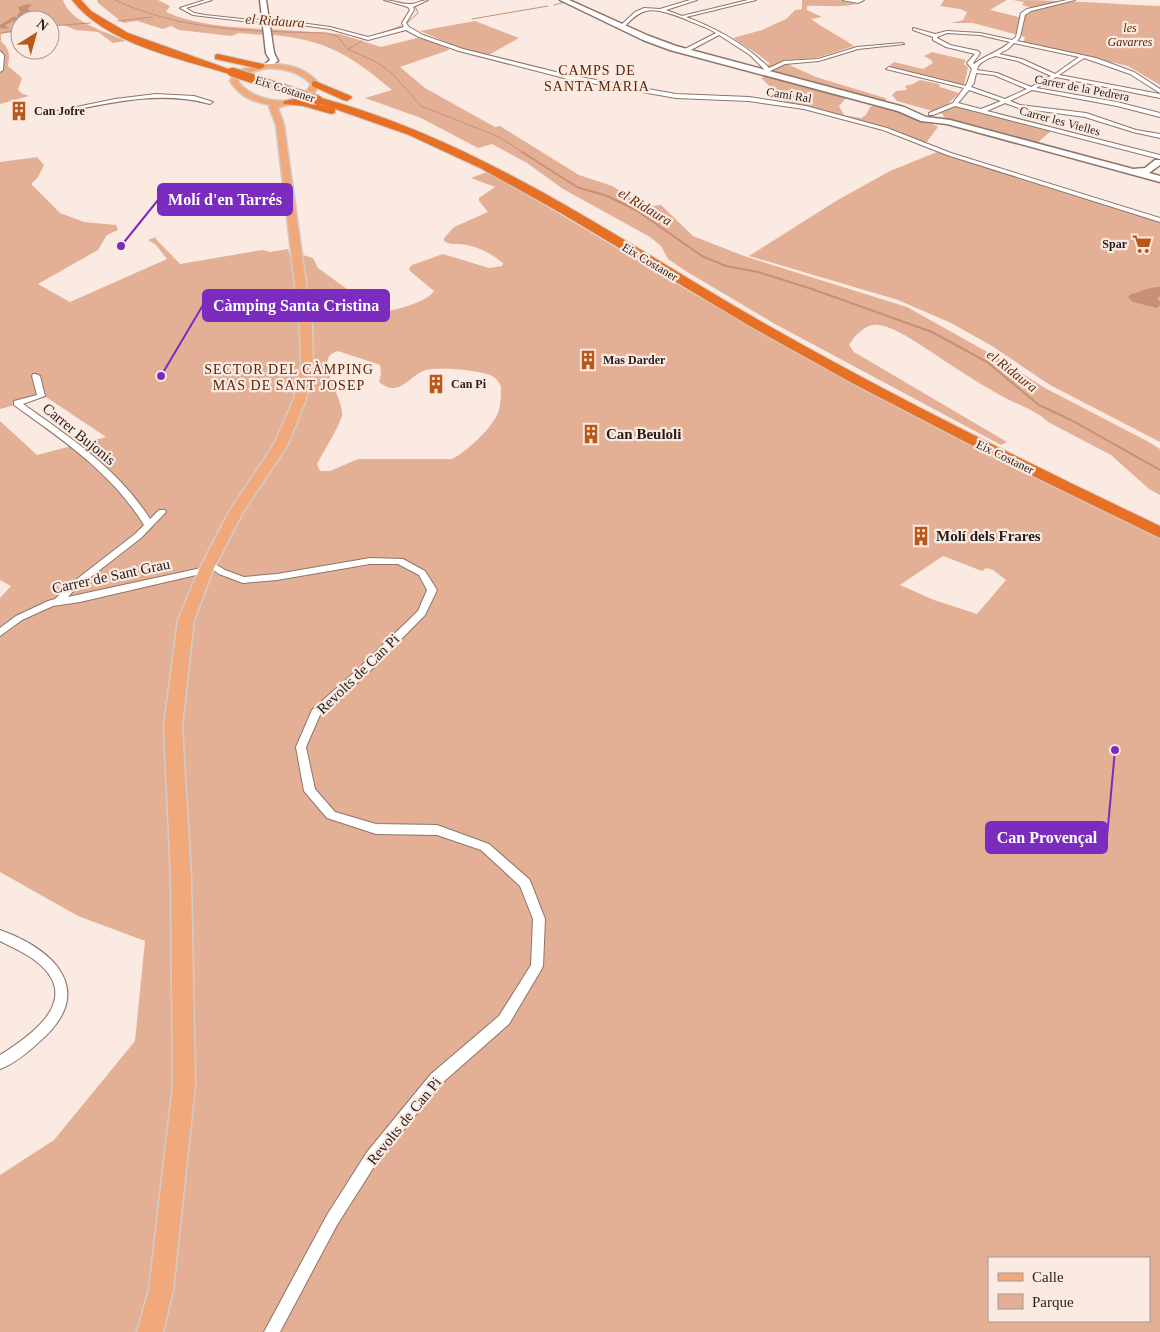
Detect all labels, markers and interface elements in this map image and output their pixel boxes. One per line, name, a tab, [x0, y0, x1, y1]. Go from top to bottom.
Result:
north arrow	[10, 10, 60, 60]
water label: el Ridaura	[245, 11, 305, 31]
text: N	[34, 16, 51, 34]
park label: les Gavarres	[1108, 21, 1153, 49]
district label: CAMPS DE SANTA MARIA	[544, 63, 650, 94]
street label: Carrer de la Pedrera	[1033, 72, 1131, 104]
street label: Eix Costaner	[253, 73, 317, 105]
street label: Camí Ral	[765, 85, 813, 106]
building icon: Can Jofre	[8, 100, 30, 122]
street label: Carrer les Vielles	[1018, 103, 1102, 139]
place label: Can Jofre	[34, 104, 85, 118]
callout: Molí d'en Tarrés	[158, 184, 292, 215]
water label: el Ridaura	[616, 185, 674, 229]
text: Molí d'en Tarrés	[168, 191, 282, 208]
supermarket icon: Spar	[1131, 233, 1153, 255]
place label: Spar	[1102, 237, 1128, 251]
street label: Eix Costaner	[620, 240, 680, 284]
callout: Càmping Santa Cristina	[203, 290, 389, 321]
text: Càmping Santa Cristina	[213, 297, 379, 315]
water label: el Ridaura	[984, 347, 1040, 395]
building icon: Mas Darder	[577, 349, 599, 371]
place label: Mas Darder	[603, 353, 666, 367]
district label: SECTOR DEL CÀMPING MAS DE SANT JOSEP	[204, 361, 374, 393]
building icon: Can Pi	[425, 373, 447, 395]
place label: Can Pi	[451, 377, 487, 391]
street label: Carrer Bujonis	[39, 400, 119, 468]
building icon: Can Beuloli	[580, 423, 602, 445]
place label: Can Beuloli	[606, 426, 681, 442]
street label: Eix Costaner	[974, 437, 1036, 477]
building icon: Molí dels Frares	[910, 525, 932, 547]
place label: Molí dels Frares	[936, 528, 1041, 544]
street label: Carrer de Sant Grau	[50, 556, 172, 596]
street label: Revolts de Can Pi	[314, 631, 402, 717]
callout: Can Provençal	[986, 822, 1107, 853]
text: Can Provençal	[997, 829, 1098, 847]
street label: Revolts de Can Pi	[364, 1074, 444, 1168]
legend	[988, 1257, 1150, 1322]
text: Calle	[1032, 1269, 1064, 1285]
text: Parque	[1032, 1294, 1074, 1310]

